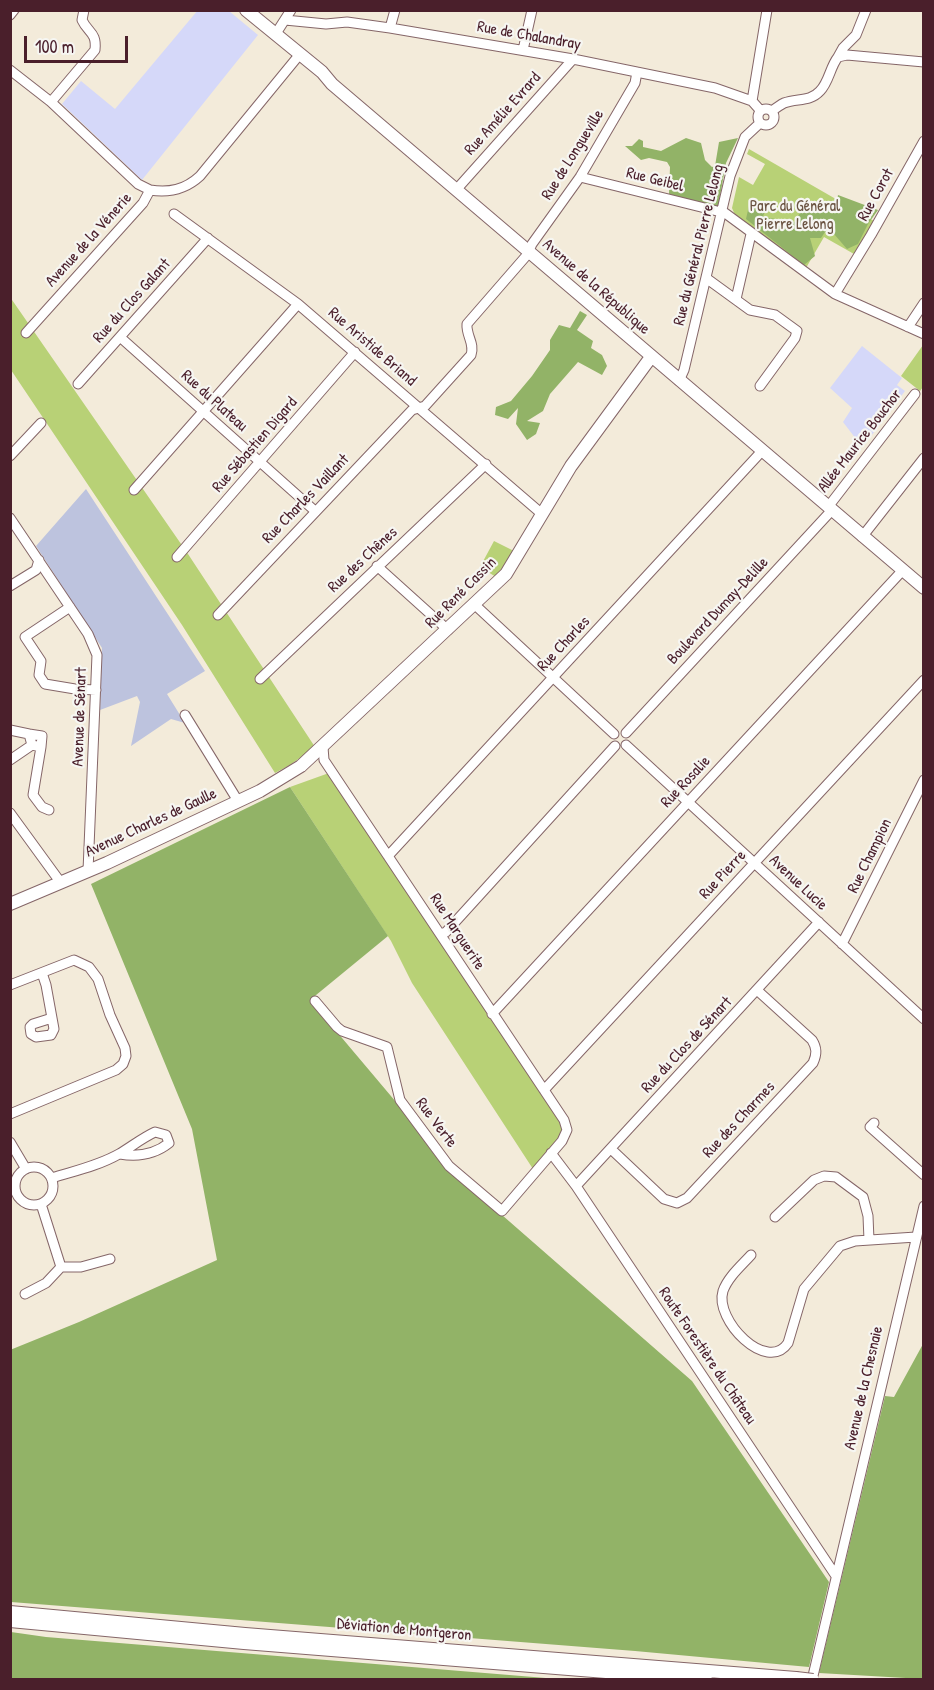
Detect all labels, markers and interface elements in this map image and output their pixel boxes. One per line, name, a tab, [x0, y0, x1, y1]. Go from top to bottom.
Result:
street label: Rue de Chalandray	[476, 17, 582, 55]
scale bar	[27, 24, 130, 62]
text: 100 m	[35, 34, 74, 59]
street label: Rue Amélie Evrard	[461, 69, 545, 159]
street label: Rue de Longueville	[538, 106, 608, 204]
street label: Rue du Général Pierre Lelong	[670, 162, 728, 328]
street label: Rue Geibel	[624, 164, 686, 196]
street label: Rue Corot	[854, 165, 898, 225]
street label: Avenue de la Vénerie	[42, 189, 136, 291]
park label: Parc du Général Pierre Lelong	[750, 197, 840, 235]
street label: Avenue de la République	[538, 235, 654, 339]
street label: Rue du Clos Galant	[89, 255, 175, 347]
street label: Rue Aristide Briand	[324, 304, 420, 390]
street label: Rue du Plateau	[177, 366, 251, 436]
street label: Allée Maurice Bouchor	[814, 386, 906, 496]
street label: Rue Sébastien Digard	[208, 393, 302, 497]
street label: Rue Charles Vaillant	[259, 450, 353, 548]
street label: Rue des Chênes	[324, 523, 402, 597]
street label: Rue René Cassin	[421, 553, 501, 633]
street label: Boulevard Dumay-Delille	[663, 553, 773, 669]
street label: Rue Charles	[534, 612, 594, 676]
street label: Avenue de Sénart	[69, 667, 91, 767]
street label: Rue Rosalie	[657, 752, 715, 812]
street label: Avenue Charles de Gaulle	[82, 784, 220, 862]
street label: Rue Champion	[844, 816, 896, 896]
street label: Rue Pierre	[696, 846, 750, 904]
street label: Avenue Lucie	[765, 851, 831, 915]
street label: Rue Marguerite	[425, 890, 489, 974]
street label: Rue du Clos de Sénart	[638, 993, 736, 1097]
street label: Rue des Charmes	[699, 1078, 779, 1162]
street label: Rue Verte	[411, 1094, 461, 1152]
street label: Route Forestière du Château	[654, 1284, 760, 1428]
street label: Avenue de la Chesnaie	[840, 1324, 888, 1452]
street label: Déviation de Montgeron	[336, 1615, 472, 1645]

